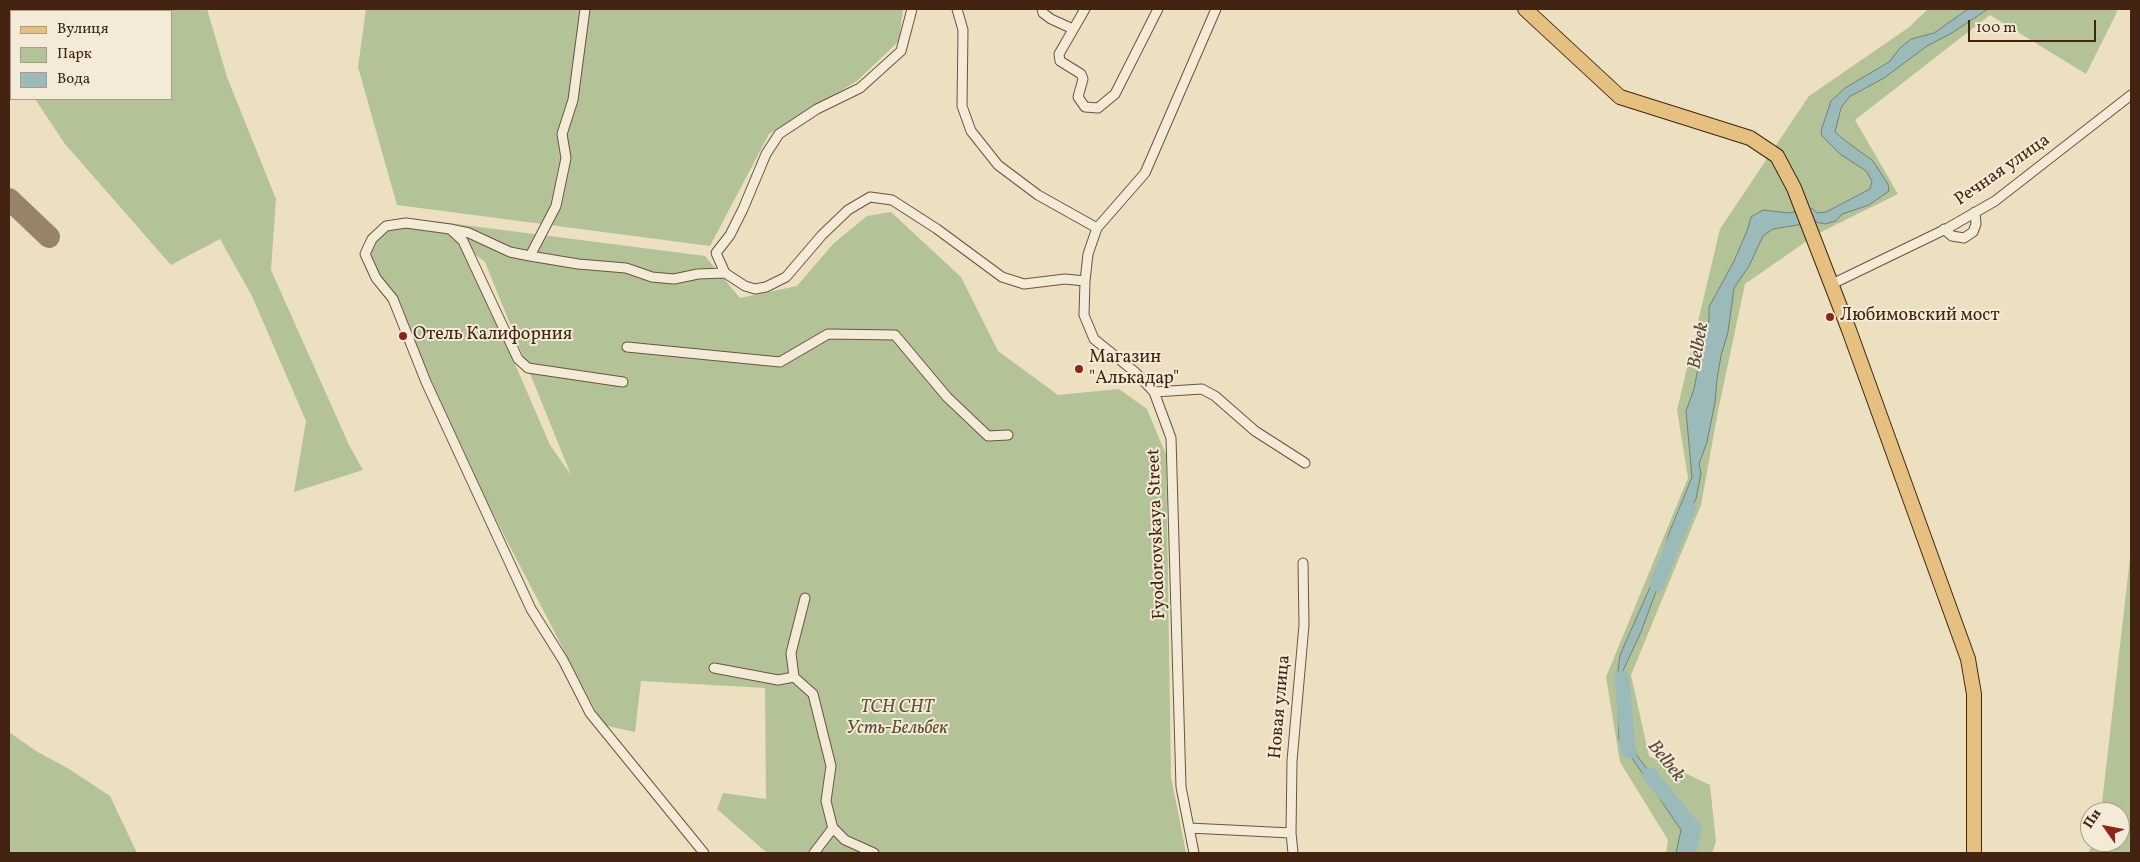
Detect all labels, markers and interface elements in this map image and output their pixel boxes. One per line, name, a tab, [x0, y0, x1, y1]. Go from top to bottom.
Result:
legend	[10, 10, 172, 100]
scale bar	[1970, 10, 2098, 42]
text: 100 m	[1976, 18, 2016, 39]
text: Вулиця	[57, 19, 108, 40]
text: Парк	[57, 44, 92, 65]
text: Вода	[57, 69, 90, 90]
street label: Речная улица	[1951, 130, 2055, 212]
place label: Любимовский мост	[1840, 306, 2000, 328]
marker: Любимовский мост	[1824, 311, 1836, 323]
water label: Belbek	[1685, 321, 1715, 371]
place label: Отель Калифорния	[413, 325, 572, 347]
marker: Отель Калифорния	[397, 330, 409, 342]
place label: Магазин "Алькадар"	[1089, 348, 1179, 390]
marker: Магазин "Алькадар"	[1073, 363, 1085, 375]
street label: Fyodorovskaya Street	[1144, 448, 1172, 620]
street label: Новая улица	[1266, 654, 1296, 760]
park label: ТСН СНТ Усть-Бельбек	[846, 698, 948, 741]
water label: Belbek	[1641, 736, 1689, 788]
north arrow	[2080, 802, 2130, 852]
text: Пн	[2079, 806, 2106, 833]

